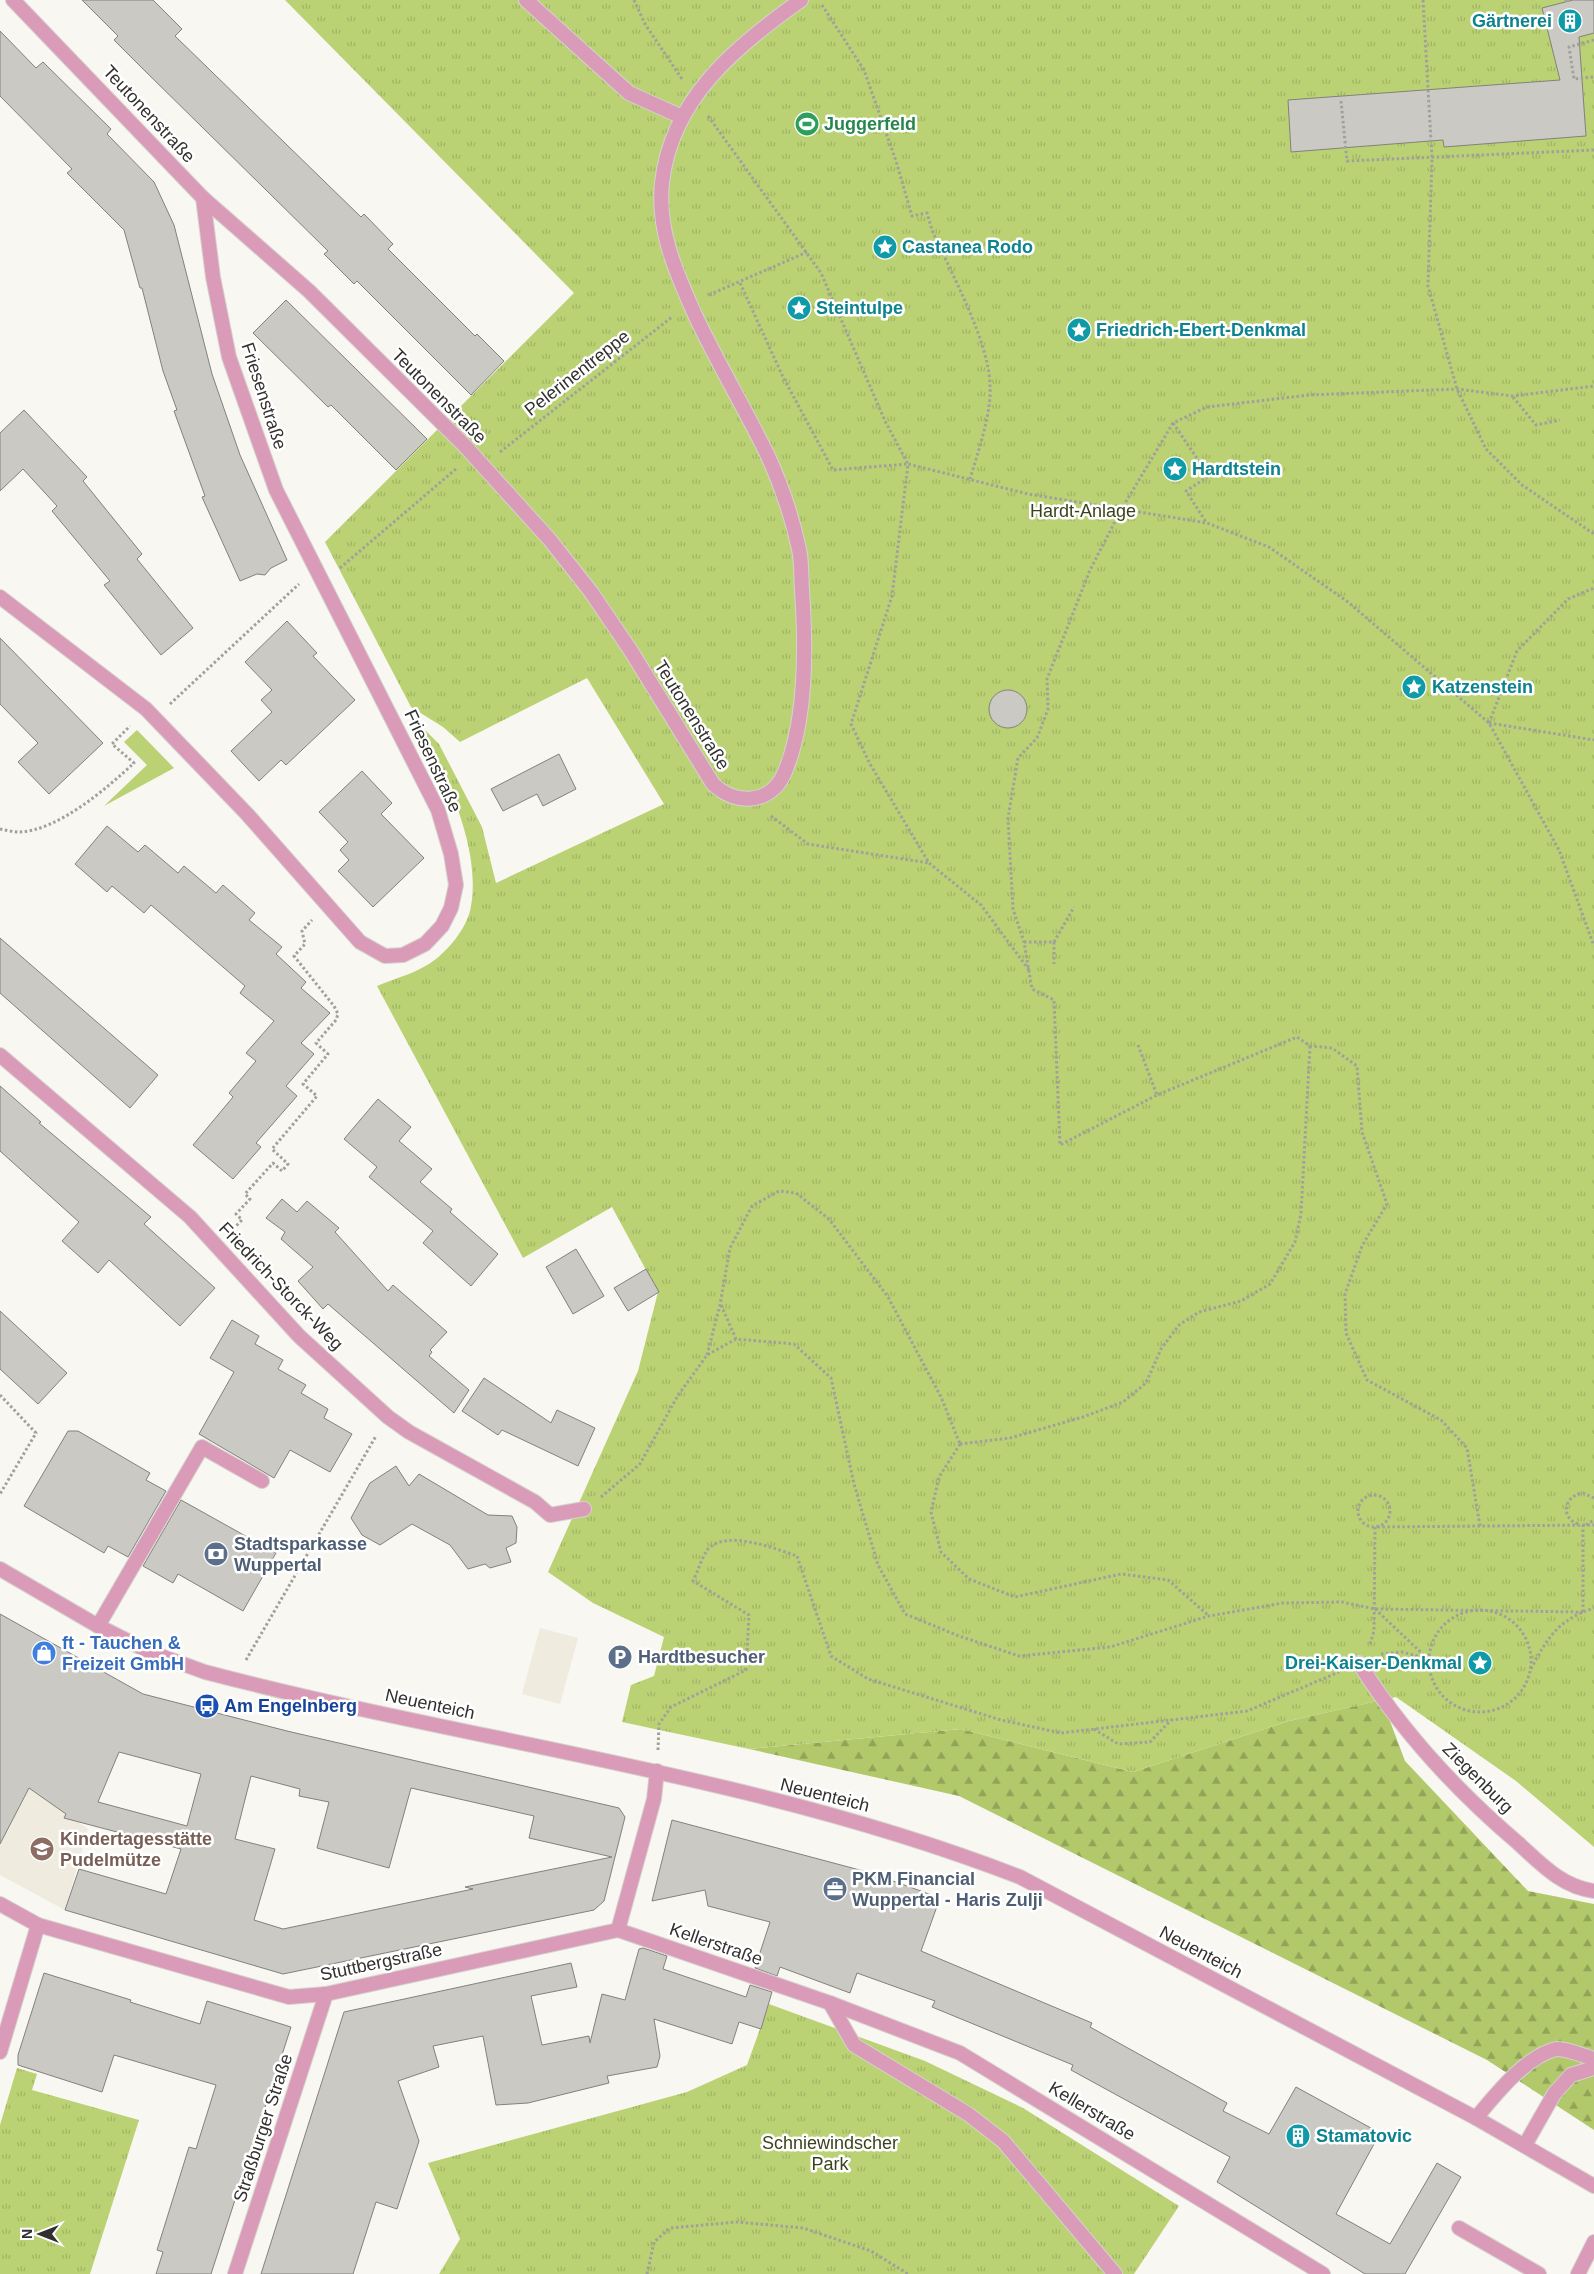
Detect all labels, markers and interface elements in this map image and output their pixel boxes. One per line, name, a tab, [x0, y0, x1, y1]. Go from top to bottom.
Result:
building icon: Gärtnerei	[1557, 8, 1583, 34]
place label: Gärtnerei	[1472, 11, 1552, 31]
street label: Teutonenstraße	[99, 61, 199, 167]
sports icon: Juggerfeld	[794, 111, 820, 137]
place label: Juggerfeld	[824, 114, 916, 134]
place icon: Castanea Rodo	[872, 234, 898, 260]
place label: Castanea Rodo	[902, 237, 1033, 257]
place icon: Steintulpe	[786, 295, 812, 321]
place label: Steintulpe	[816, 298, 903, 318]
place icon: Friedrich-Ebert-Denkmal	[1066, 317, 1092, 343]
place label: Friedrich-Ebert-Denkmal	[1096, 320, 1306, 340]
street label: Pelerinentreppe	[521, 326, 633, 420]
street label: Friesenstraße	[237, 340, 291, 452]
street label: Teutonenstraße	[388, 345, 490, 447]
place icon: Hardtstein	[1162, 456, 1188, 482]
place label: Hardtstein	[1192, 459, 1281, 479]
park label: Hardt-Anlage	[1030, 501, 1136, 521]
street label: Teutonenstraße	[650, 657, 734, 773]
place icon: Katzenstein	[1401, 674, 1427, 700]
place label: Katzenstein	[1432, 677, 1533, 697]
street label: Friesenstraße	[400, 706, 466, 816]
street label: Friedrich-Storck-Weg	[215, 1218, 347, 1354]
place label: Stadtsparkasse Wuppertal	[234, 1534, 367, 1575]
bank icon: Stadtsparkasse Wuppertal	[203, 1541, 229, 1567]
place label: ft - Tauchen & Freizeit GmbH	[62, 1633, 184, 1674]
shop icon: ft - Tauchen & Freizeit GmbH	[31, 1640, 57, 1666]
parking icon: Hardtbesucher	[607, 1644, 633, 1670]
place label: Hardtbesucher	[638, 1647, 765, 1667]
place icon: Drei-Kaiser-Denkmal	[1467, 1650, 1493, 1676]
place label: Drei-Kaiser-Denkmal	[1285, 1653, 1462, 1673]
street label: Neuenteich	[383, 1685, 477, 1723]
bus stop icon: Am Engelnberg	[194, 1693, 220, 1719]
place label: Am Engelnberg	[224, 1696, 357, 1716]
street label: Ziegenburg	[1439, 1739, 1517, 1817]
street label: Neuenteich	[778, 1774, 872, 1816]
place label: Kindertagesstätte Pudelmütze	[60, 1829, 212, 1870]
school or university icon: Kindertagesstätte Pudelmütze	[29, 1836, 55, 1862]
place label: PKM Financial Wuppertal - Haris Zulji	[852, 1869, 1043, 1910]
office icon: PKM Financial Wuppertal - Haris Zulji	[822, 1876, 848, 1902]
street label: Kellerstraße	[667, 1919, 765, 1969]
street label: Neuenteich	[1156, 1922, 1246, 1982]
street label: Stuttbergstraße	[318, 1939, 444, 1985]
street label: Straßburger Straße	[230, 2051, 296, 2205]
street label: Kellerstraße	[1045, 2077, 1139, 2145]
building icon: Stamatovic	[1285, 2123, 1311, 2149]
place label: Stamatovic	[1316, 2126, 1412, 2146]
park label: Schniewindscher Park	[762, 2133, 898, 2174]
north arrow	[15, 2209, 65, 2259]
text: N	[19, 2229, 35, 2239]

